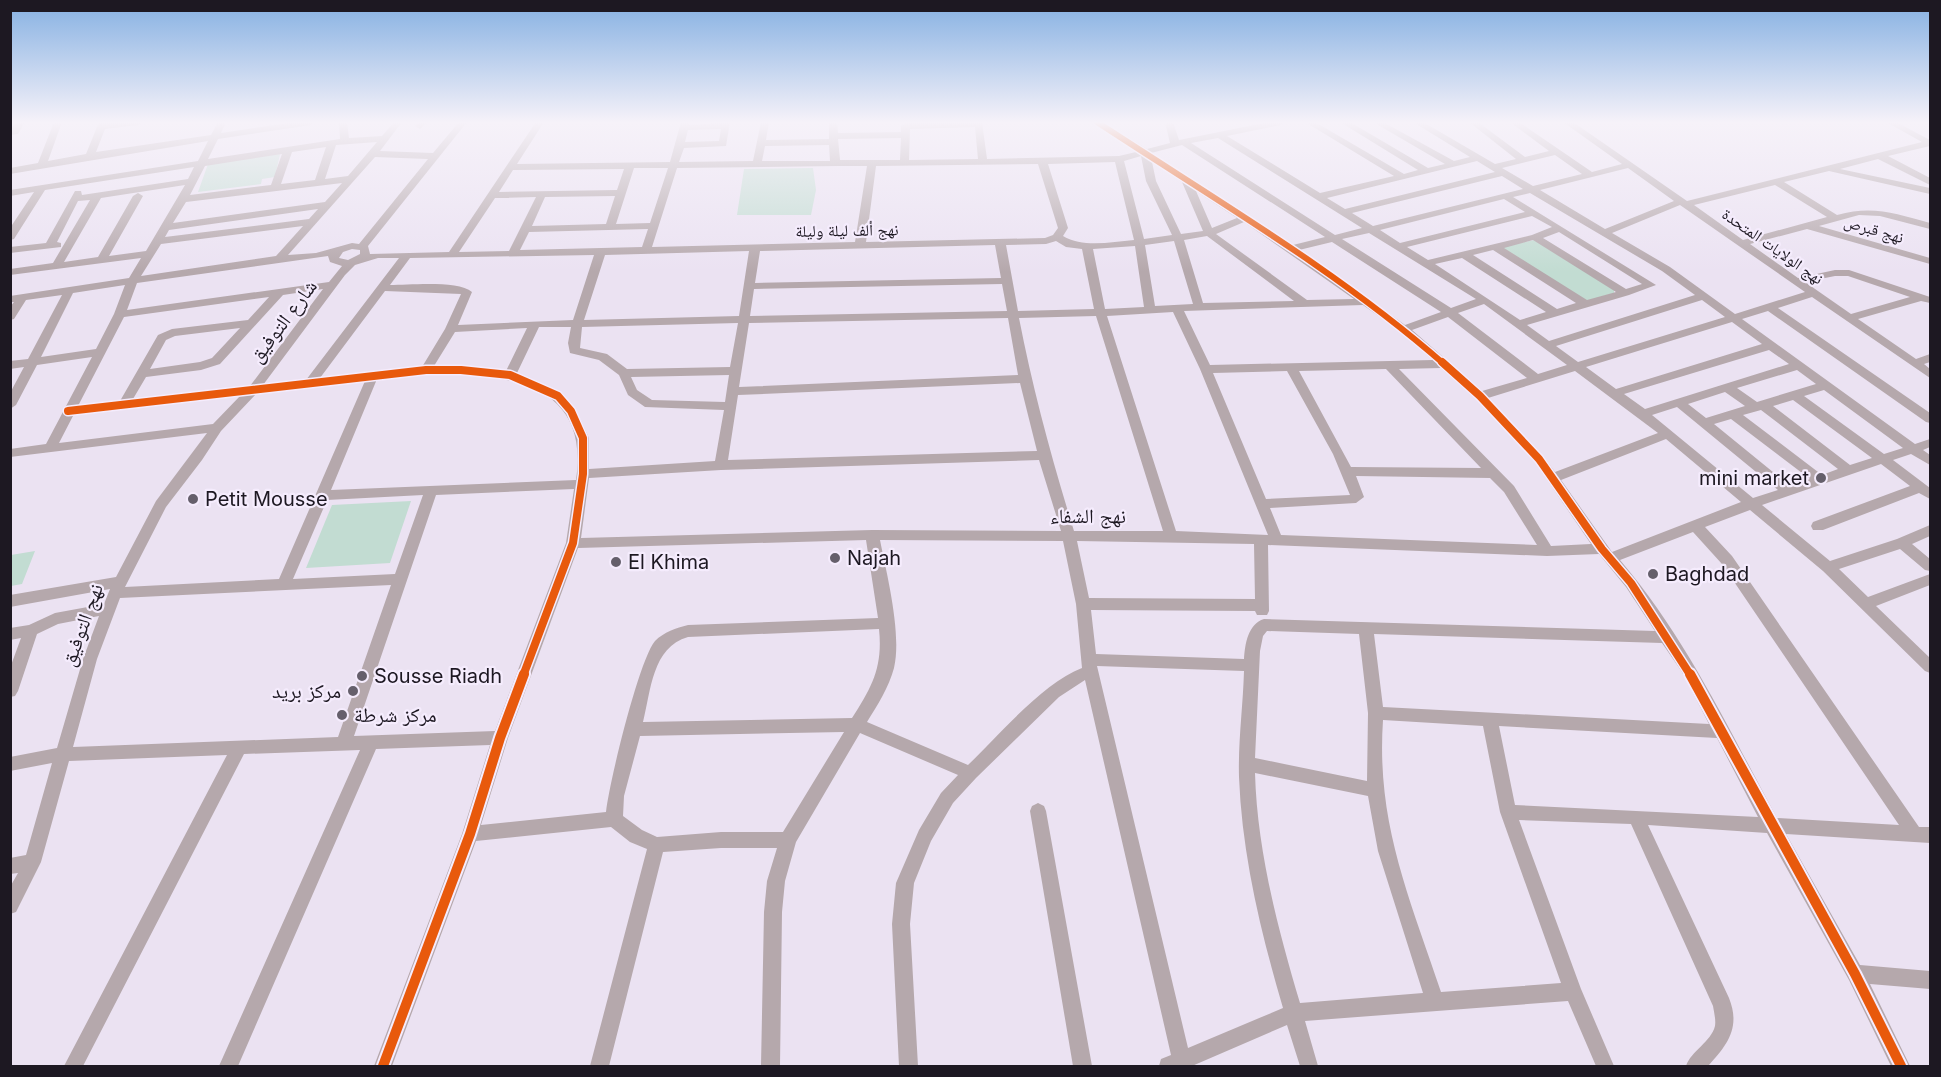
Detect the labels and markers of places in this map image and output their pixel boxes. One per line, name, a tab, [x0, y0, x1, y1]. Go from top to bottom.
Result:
place label: mini market	[1699, 466, 1809, 490]
marker: mini market	[1814, 471, 1828, 485]
place label: Petit Mousse	[205, 487, 328, 511]
marker: Petit Mousse	[186, 492, 200, 506]
place label: Najah	[847, 546, 901, 570]
place label: El Khima	[628, 550, 709, 574]
marker: Najah	[828, 551, 842, 565]
marker: El Khima	[609, 555, 623, 569]
place label: Baghdad	[1665, 562, 1749, 586]
marker: Baghdad	[1646, 567, 1660, 581]
place label: Sousse Riadh	[374, 664, 502, 688]
marker: Sousse Riadh	[355, 669, 369, 683]
place label: مركز بريد	[272, 679, 341, 703]
marker: مركز بريد	[346, 684, 360, 698]
place label: مركز شرطة	[354, 703, 437, 727]
marker: مركز شرطة	[335, 708, 349, 722]

